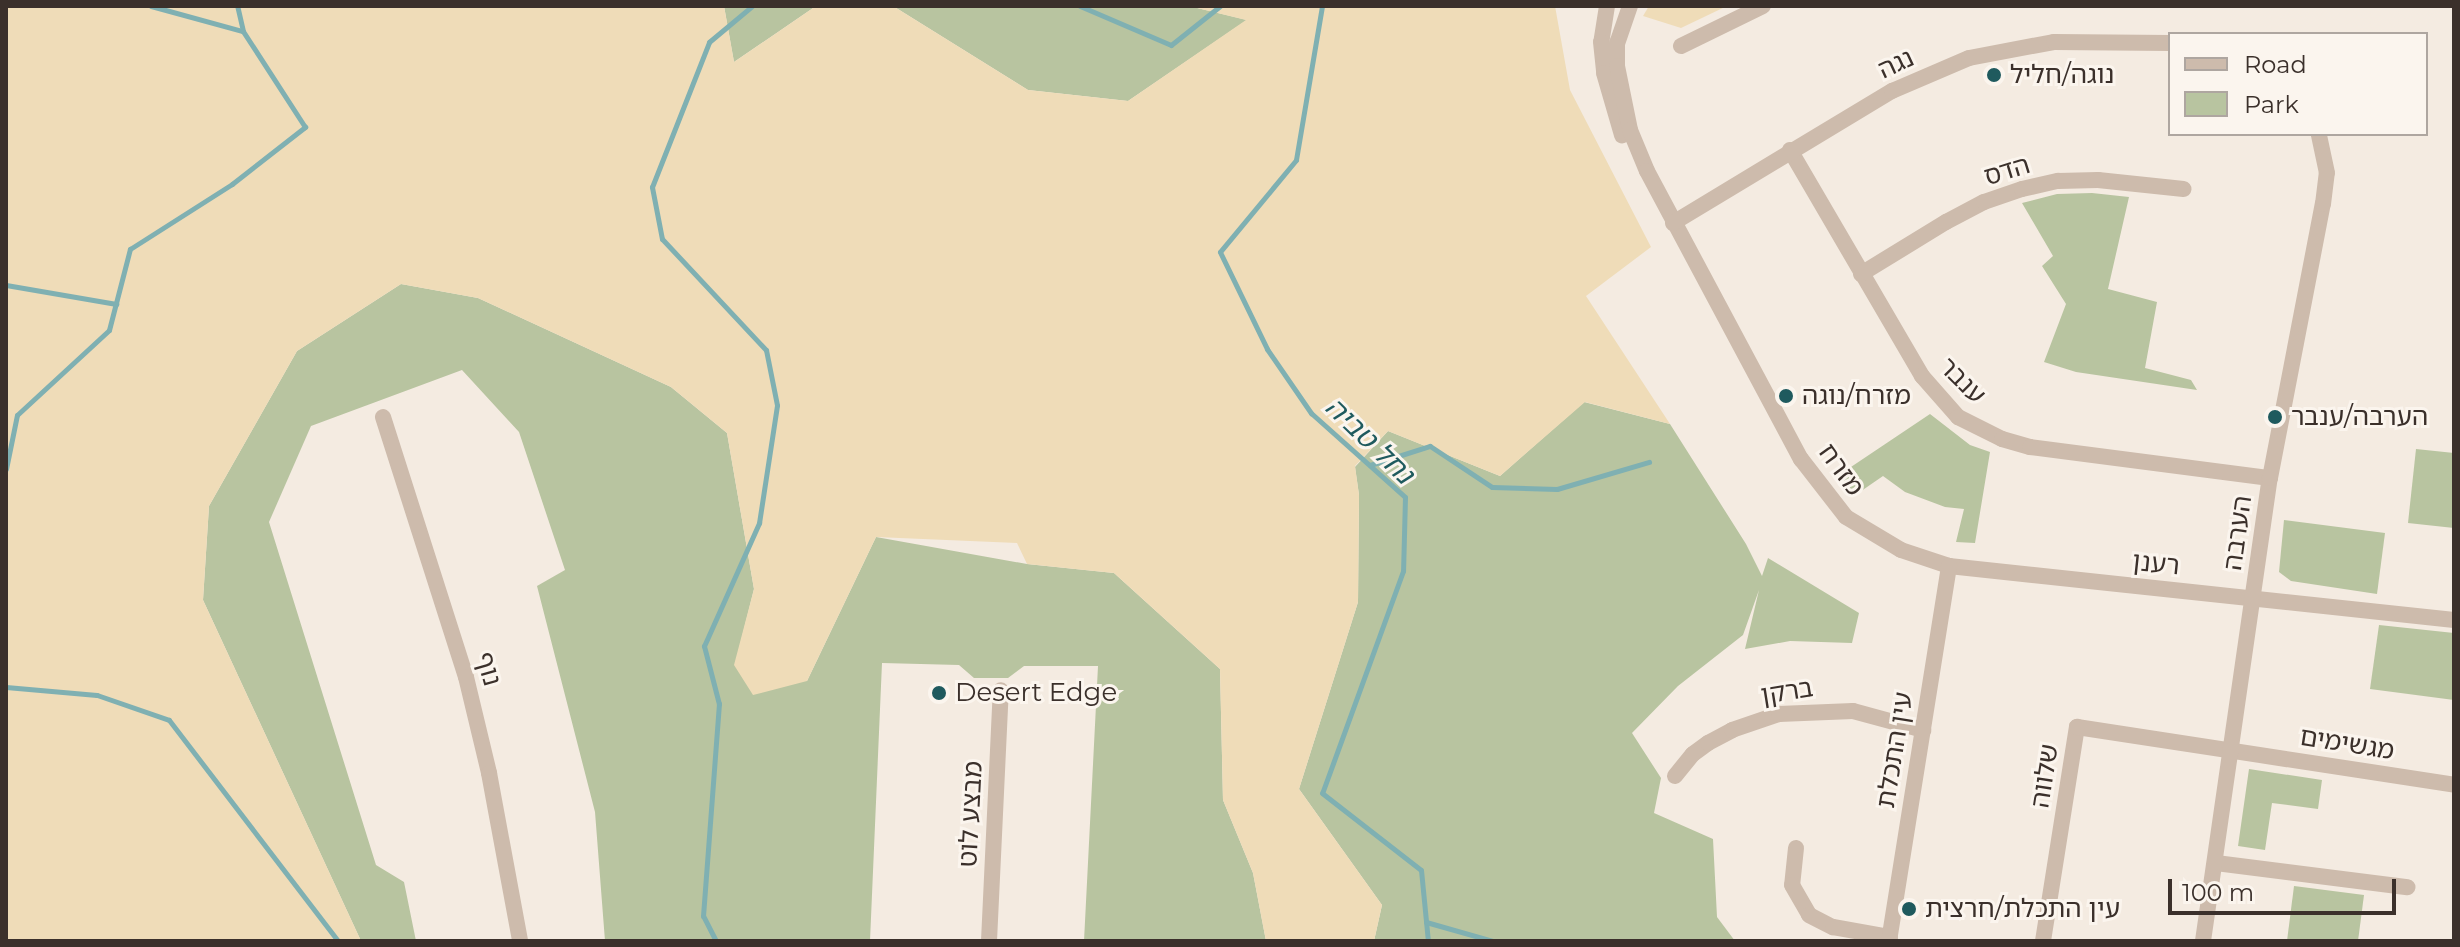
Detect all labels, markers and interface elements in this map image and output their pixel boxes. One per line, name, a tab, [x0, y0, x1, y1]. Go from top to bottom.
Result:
legend	[2168, 32, 2428, 136]
street label: נגה	[1873, 42, 1919, 86]
text: Road	[2244, 50, 2307, 79]
place label: נוגה/חליל	[2010, 59, 2114, 91]
marker: נוגה/חליל	[1985, 66, 2003, 84]
text: Park	[2244, 90, 2299, 119]
street label: הדס	[1980, 149, 2034, 193]
street label: ענבר	[1932, 351, 1992, 411]
place label: מזרח/נוגה	[1802, 380, 1911, 412]
marker: מזרח/נוגה	[1777, 387, 1795, 405]
water label: נחל טביה	[1319, 390, 1421, 490]
place label: הערבה/ענבר	[2291, 401, 2428, 433]
marker: הערבה/ענבר	[2266, 408, 2284, 426]
street label: מזרח	[1812, 438, 1870, 502]
street label: הערבה	[2217, 493, 2259, 573]
street label: רענן	[2131, 546, 2181, 582]
street label: נוף	[468, 648, 508, 690]
street label: ברקן	[1759, 672, 1815, 712]
place label: Desert Edge	[955, 677, 1117, 709]
marker: Desert Edge	[930, 684, 948, 702]
street label: עין התכלת	[1870, 690, 1920, 810]
street label: מגשימים	[2298, 721, 2396, 767]
street label: שלווה	[2025, 742, 2065, 810]
street label: מבצע לוט	[953, 760, 989, 868]
scale bar	[2172, 863, 2400, 913]
text: 100 m	[2182, 878, 2254, 907]
place label: עין התכלת/חרצית	[1925, 893, 2120, 925]
marker: עין התכלת/חרצית	[1900, 900, 1918, 918]

